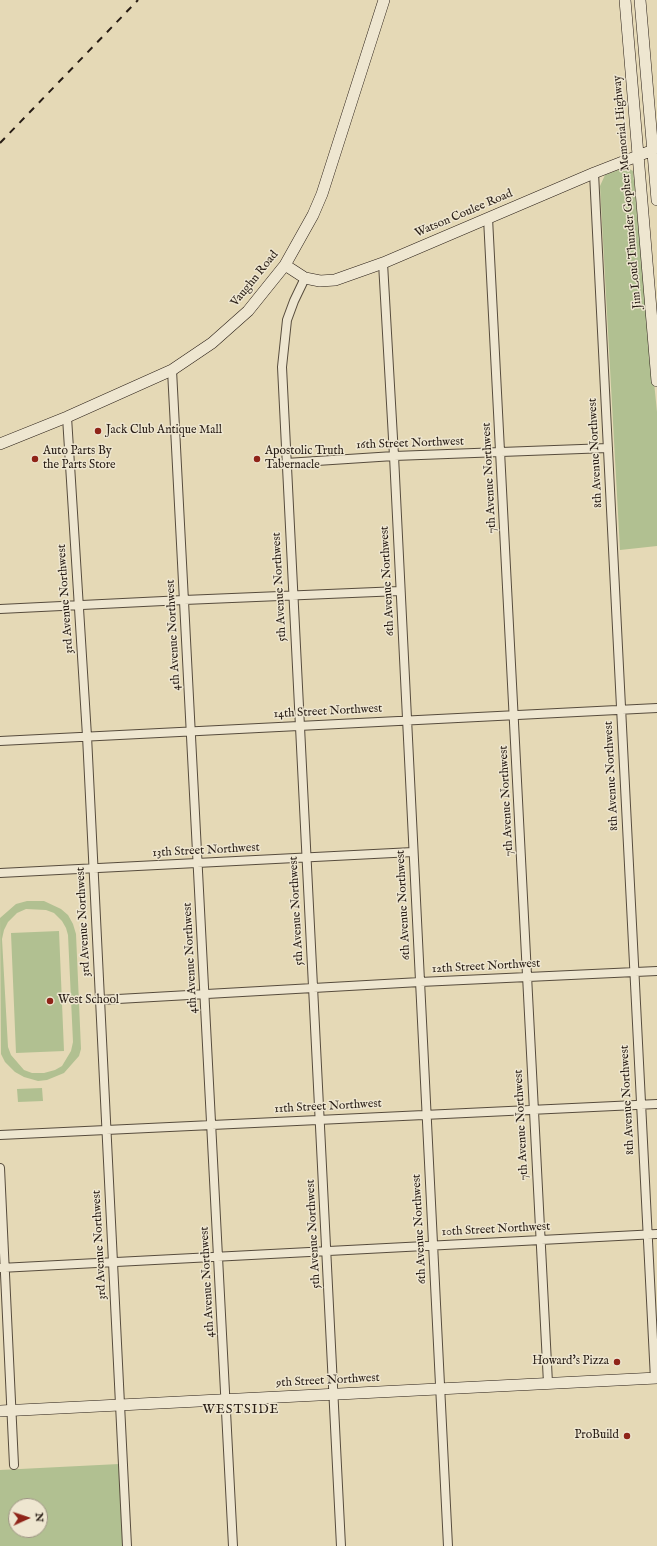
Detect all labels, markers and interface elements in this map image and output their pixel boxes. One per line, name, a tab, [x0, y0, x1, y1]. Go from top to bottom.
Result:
street label: Jim Loud Thunder Gopher Memorial Highway	[611, 75, 645, 309]
street label: Watson Coulee Road	[413, 187, 515, 241]
street label: Vaughn Road	[228, 248, 282, 310]
street label: 8th Avenue Northwest	[586, 398, 606, 508]
street label: 7th Avenue Northwest	[480, 422, 500, 534]
place label: Jack Club Antique Mall	[106, 424, 222, 438]
marker: Jack Club Antique Mall	[93, 426, 103, 436]
street label: 16th Street Northwest	[356, 435, 464, 453]
place label: Auto Parts By the Parts Store	[43, 445, 116, 473]
place label: Apostolic Truth Tabernacle	[265, 445, 344, 473]
marker: Auto Parts By the Parts Store	[30, 454, 40, 464]
marker: Apostolic Truth Tabernacle	[252, 454, 262, 464]
street label: 6th Avenue Northwest	[378, 526, 398, 636]
street label: 5th Avenue Northwest	[270, 532, 290, 642]
street label: 3rd Avenue Northwest	[55, 544, 77, 654]
street label: 4th Avenue Northwest	[164, 579, 184, 691]
street label: 14th Street Northwest	[273, 702, 383, 722]
street label: 8th Avenue Northwest	[602, 721, 622, 831]
street label: 7th Avenue Northwest	[497, 745, 517, 857]
street label: 13th Street Northwest	[152, 841, 260, 861]
street label: 6th Avenue Northwest	[394, 850, 414, 960]
street label: 5th Avenue Northwest	[287, 856, 307, 966]
street label: 3rd Avenue Northwest	[74, 867, 94, 977]
street label: 4th Avenue Northwest	[181, 902, 201, 1014]
street label: 12th Street Northwest	[431, 957, 541, 977]
place label: West School	[58, 994, 119, 1008]
marker: West School	[45, 996, 55, 1006]
street label: 8th Avenue Northwest	[618, 1045, 638, 1155]
street label: 7th Avenue Northwest	[512, 1069, 532, 1181]
street label: 11th Street Northwest	[274, 1097, 382, 1117]
street label: 6th Avenue Northwest	[410, 1174, 430, 1284]
street label: 5th Avenue Northwest	[304, 1179, 324, 1289]
street label: 3rd Avenue Northwest	[90, 1190, 110, 1300]
street label: 10th Street Northwest	[441, 1220, 551, 1240]
street label: 4th Avenue Northwest	[198, 1226, 218, 1338]
place label: Howard's Pizza	[532, 1355, 609, 1369]
marker: Howard's Pizza	[612, 1357, 622, 1367]
street label: 9th Street Northwest	[276, 1371, 380, 1391]
district label: WESTSIDE	[202, 1402, 280, 1418]
place label: ProBuild	[574, 1429, 619, 1443]
marker: ProBuild	[622, 1431, 632, 1441]
north arrow	[8, 1498, 48, 1538]
text: N	[32, 1512, 46, 1523]

